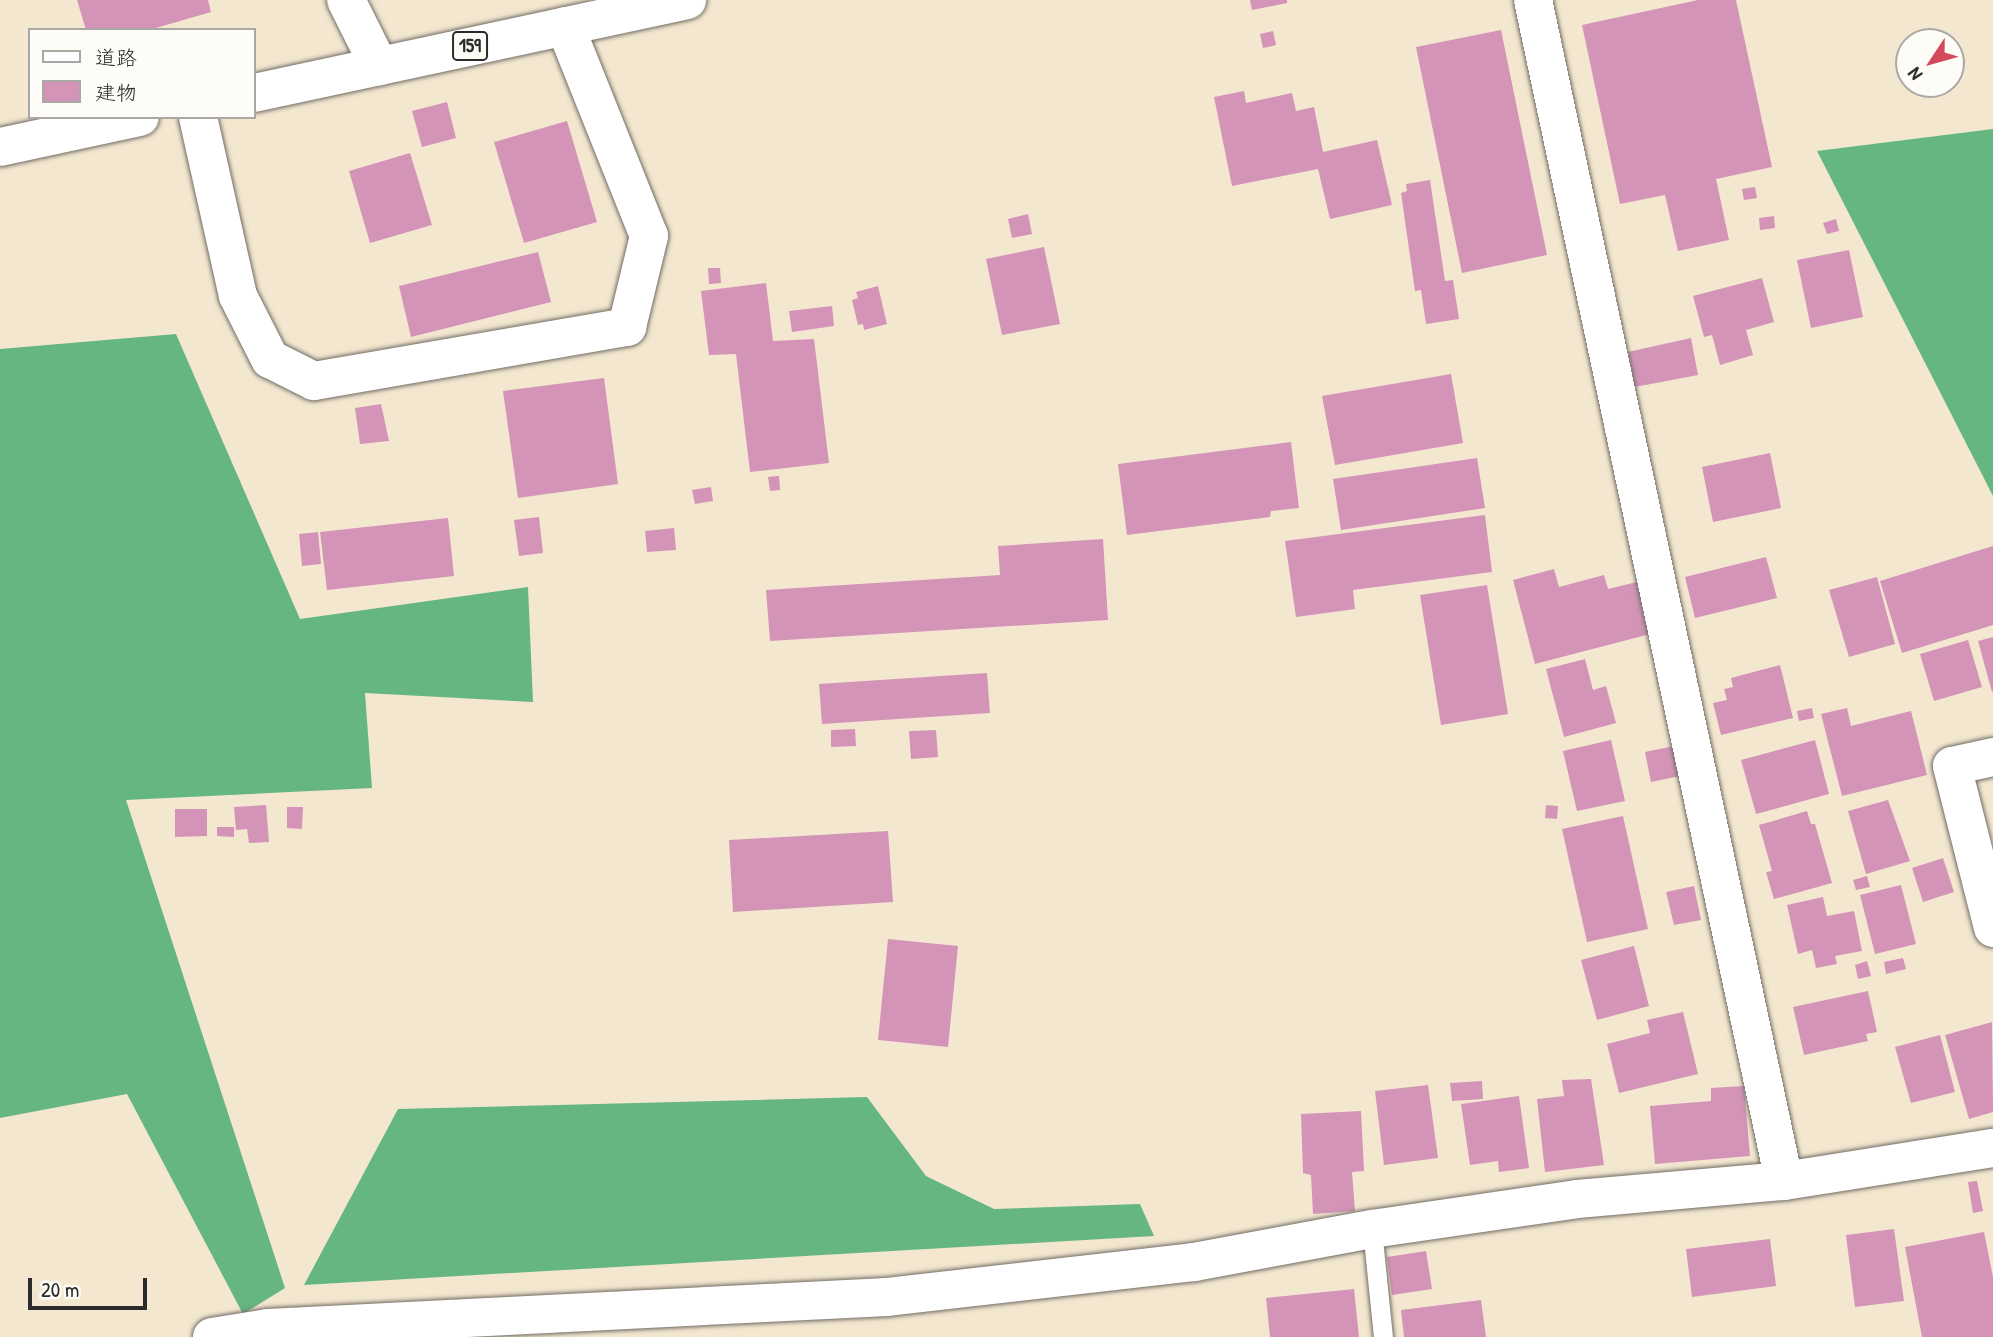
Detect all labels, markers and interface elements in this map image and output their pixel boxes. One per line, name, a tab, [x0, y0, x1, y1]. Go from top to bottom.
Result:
legend	[28, 28, 256, 119]
north arrow	[1895, 28, 1965, 98]
road number: 159	[451, 30, 489, 61]
text: 道路	[95, 43, 137, 72]
text: N	[1901, 62, 1928, 86]
text: 建物	[95, 78, 137, 107]
scale bar	[32, 1264, 150, 1308]
text: 20 m	[41, 1275, 79, 1304]

